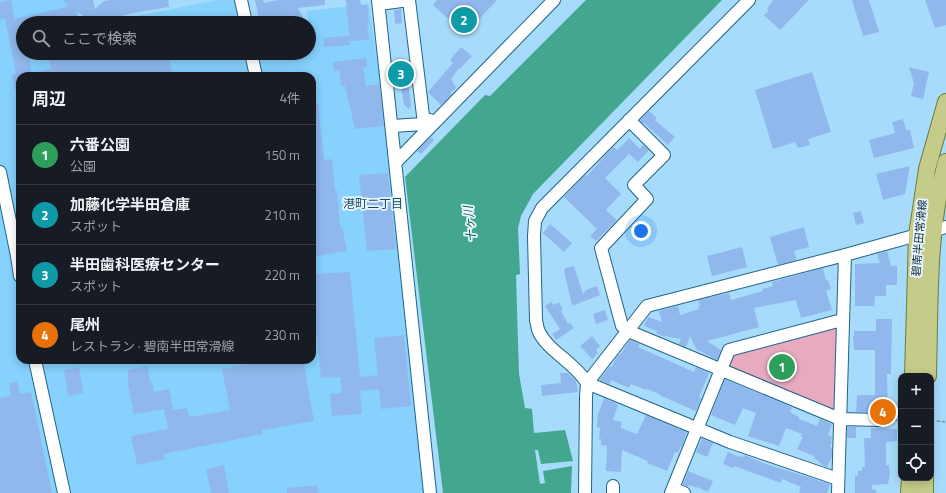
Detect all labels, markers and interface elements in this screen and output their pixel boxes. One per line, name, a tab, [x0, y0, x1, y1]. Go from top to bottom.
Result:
pin: 2	[451, 5, 477, 35]
search box	[16, 16, 316, 60]
icon: search	[30, 27, 52, 49]
text: ここで検索	[62, 27, 137, 50]
pin: 3	[388, 59, 414, 89]
text: 周辺	[32, 86, 66, 112]
text: 4件	[280, 88, 300, 108]
text: 六番公園	[70, 133, 130, 156]
text: 1	[41, 145, 49, 165]
text: 150 m	[264, 145, 300, 165]
text: 公園	[70, 156, 96, 176]
text: 加藤化学半田倉庫	[70, 193, 190, 216]
district label: 港町二丁目	[343, 194, 403, 213]
street label: 碧南半田常滑線	[908, 199, 930, 277]
water label: 十ヶ川	[458, 203, 481, 243]
text: 2	[41, 205, 49, 225]
text: 210 m	[264, 205, 300, 225]
text: スポット	[70, 216, 122, 236]
your location	[631, 221, 651, 241]
text: 半田歯科医療センター	[70, 253, 220, 276]
text: 3	[41, 265, 49, 285]
text: 220 m	[264, 265, 300, 285]
text: スポット	[70, 276, 122, 296]
text: 尾州	[70, 313, 100, 336]
text: 4	[41, 325, 49, 345]
text: 230 m	[264, 325, 300, 345]
text: レストラン · 碧南半田常滑線	[70, 336, 235, 356]
pin: 1	[769, 352, 795, 382]
map controls	[898, 373, 934, 481]
button: +	[898, 373, 934, 409]
pin: 4	[870, 397, 896, 427]
button: −	[898, 409, 934, 445]
button: locate	[898, 445, 934, 481]

